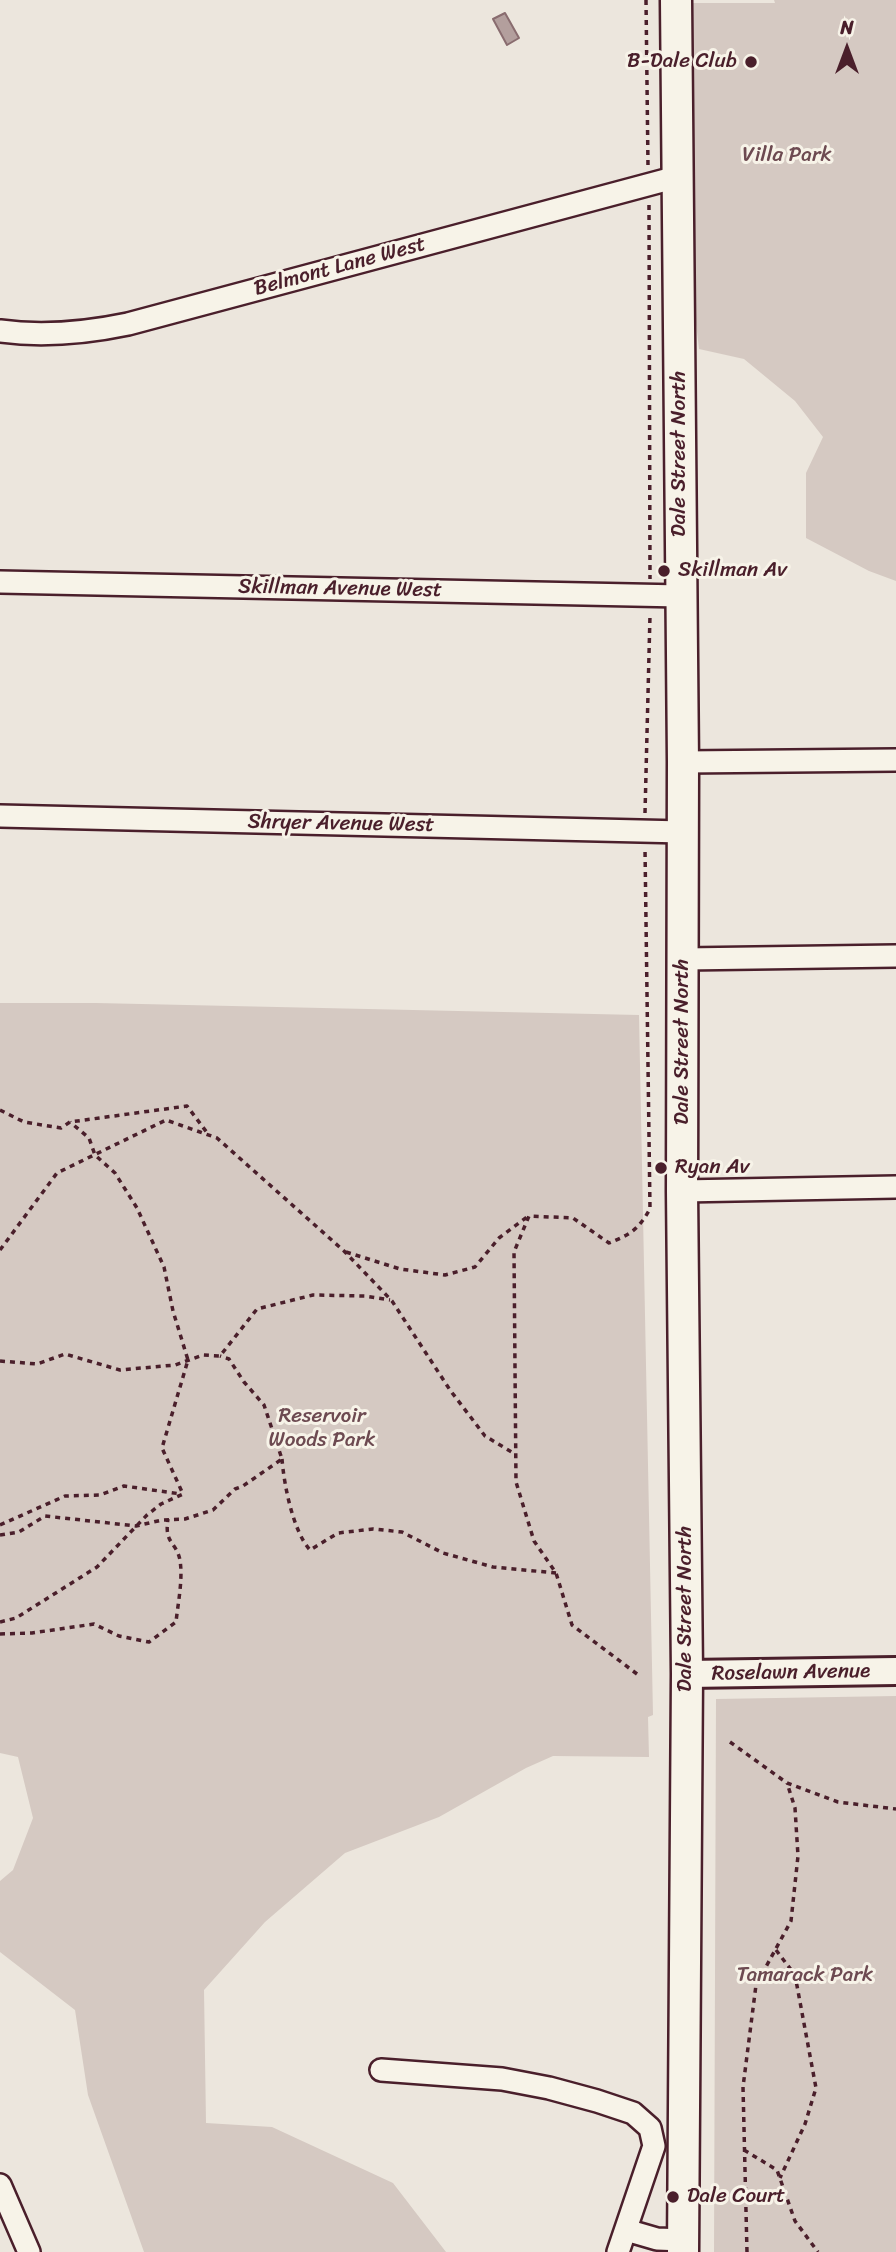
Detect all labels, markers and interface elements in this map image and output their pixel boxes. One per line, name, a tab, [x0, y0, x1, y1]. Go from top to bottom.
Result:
text: N	[840, 11, 854, 44]
north arrow	[812, 14, 882, 84]
place label: B-Dale Club	[627, 49, 737, 75]
marker: B-Dale Club	[743, 54, 759, 70]
park label: Villa Park	[742, 143, 832, 169]
street label: Belmont Lane West	[251, 232, 429, 302]
street label: Dale Street North	[667, 371, 693, 537]
place label: Skillman Av	[678, 558, 787, 584]
marker: Skillman Av	[656, 563, 672, 579]
street label: Skillman Avenue West	[238, 575, 442, 603]
street label: Shryer Avenue West	[247, 810, 435, 838]
street label: Dale Street North	[670, 959, 696, 1125]
place label: Ryan Av	[675, 1155, 750, 1181]
marker: Ryan Av	[653, 1160, 669, 1176]
park label: Reservoir Woods Park	[269, 1404, 375, 1454]
street label: Dale Street North	[673, 1526, 699, 1692]
street label: Roselawn Avenue	[711, 1659, 871, 1687]
park label: Tamarack Park	[737, 1963, 873, 1989]
place label: Dale Court	[687, 2184, 785, 2210]
marker: Dale Court	[665, 2189, 681, 2205]

